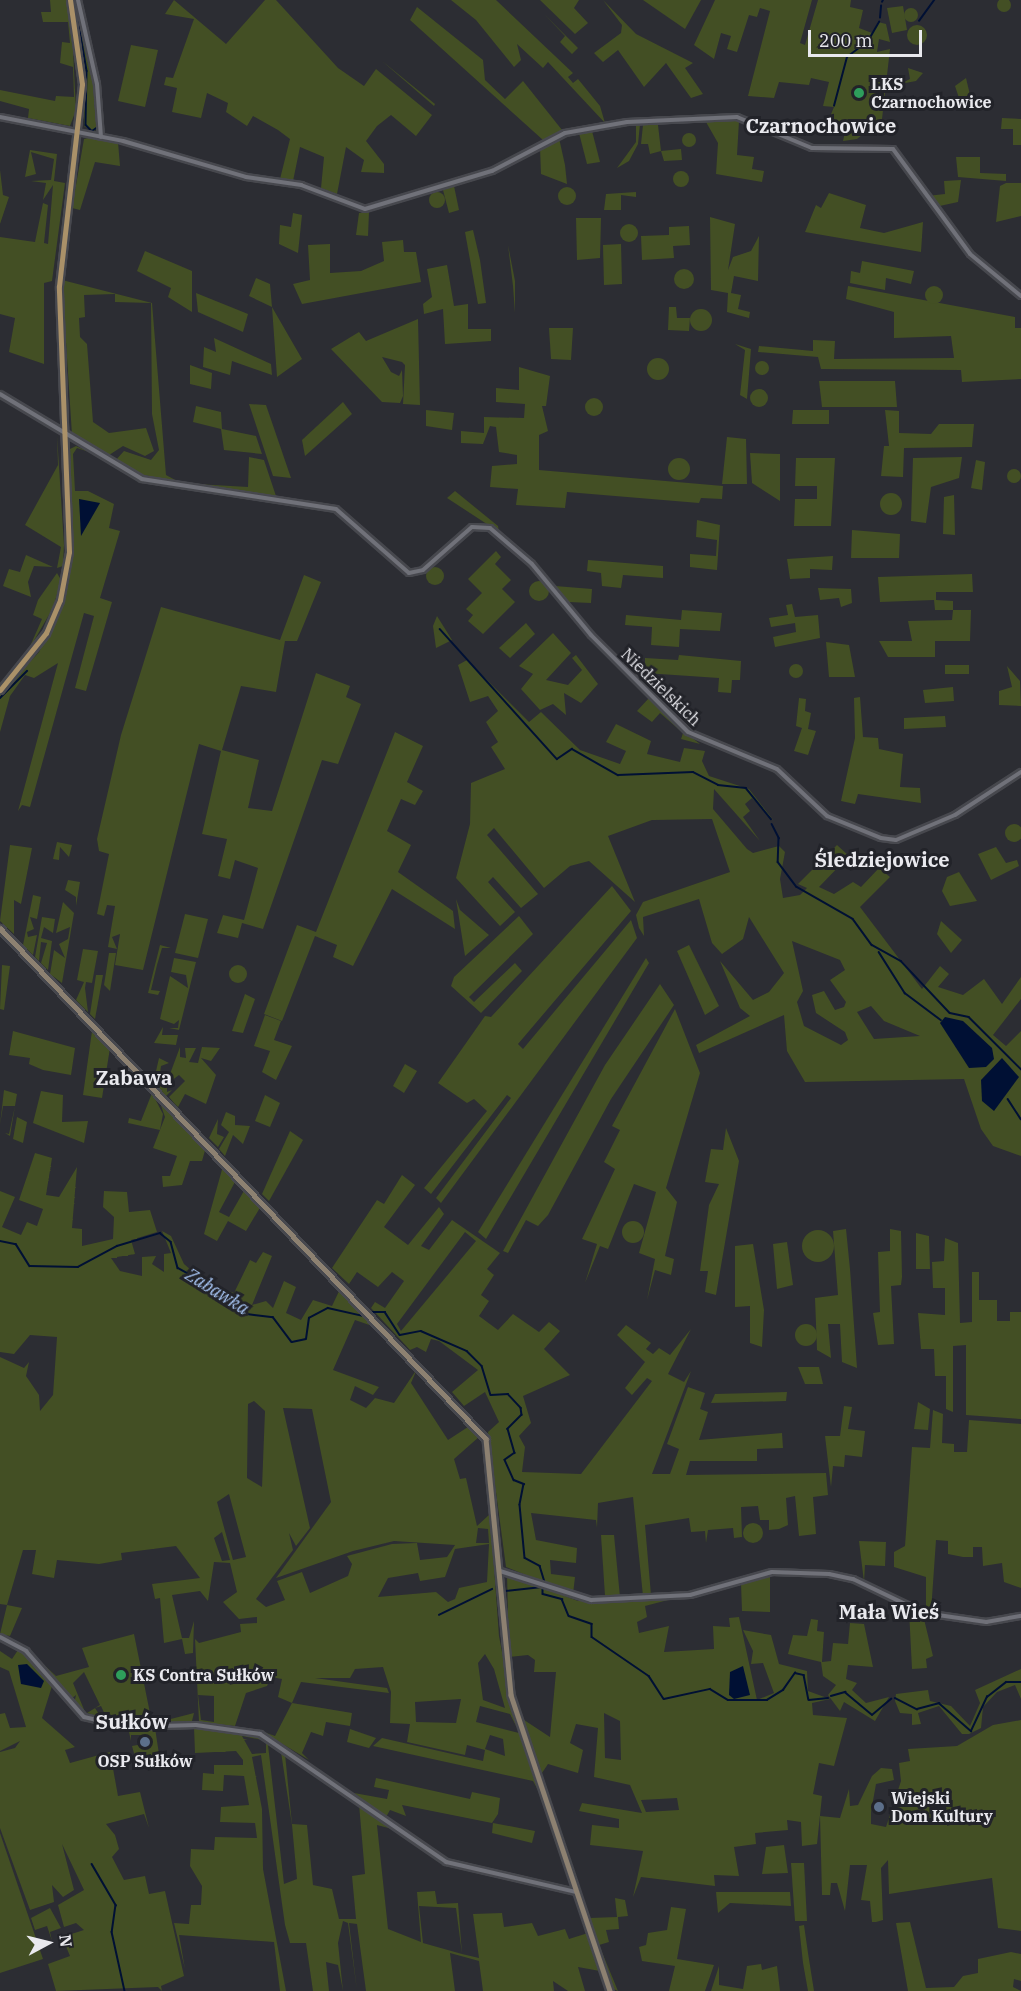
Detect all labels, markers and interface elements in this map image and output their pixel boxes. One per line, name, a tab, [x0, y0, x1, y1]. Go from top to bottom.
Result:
scale bar	[811, 18, 925, 56]
text: 200 m	[819, 29, 873, 52]
place label: LKS Czarnochowice	[871, 74, 992, 112]
marker: LKS Czarnochowice	[852, 86, 866, 100]
district label: Czarnochowice	[746, 113, 896, 137]
street label: Niedzielskich	[617, 644, 705, 730]
district label: Śledziejowice	[814, 847, 950, 871]
district label: Zabawa	[96, 1065, 172, 1089]
water label: Zabawka	[181, 1264, 253, 1320]
district label: Mała Wieś	[839, 1599, 939, 1623]
place label: KS Contra Sułków	[133, 1665, 274, 1685]
marker: KS Contra Sułków	[114, 1668, 128, 1682]
district label: Sułków	[96, 1709, 168, 1733]
marker: OSP Sułków	[138, 1735, 152, 1749]
place label: OSP Sułków	[97, 1751, 193, 1771]
place label: Wiejski Dom Kultury	[891, 1788, 993, 1826]
marker: Wiejski Dom Kultury	[872, 1800, 886, 1814]
north arrow	[18, 1913, 78, 1973]
text: N	[55, 1933, 77, 1948]

